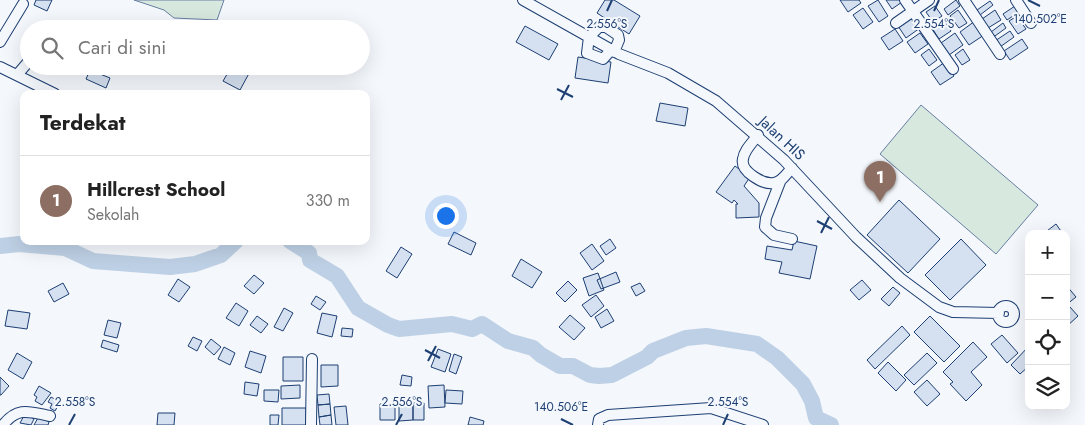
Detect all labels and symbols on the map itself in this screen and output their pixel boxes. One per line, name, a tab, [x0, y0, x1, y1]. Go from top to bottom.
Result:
text: 140.502°E	[1013, 10, 1067, 28]
text: 2.556°S	[587, 15, 628, 33]
text: 2.554°S	[914, 15, 955, 33]
street label: Jalan HIS	[752, 109, 810, 165]
pin: 1	[864, 161, 896, 202]
your location	[433, 203, 459, 229]
text: 2.558°S	[55, 393, 96, 411]
text: 2.556°S	[382, 393, 423, 411]
text: 2.554°S	[708, 393, 749, 411]
text: 140.506°E	[534, 398, 588, 416]

